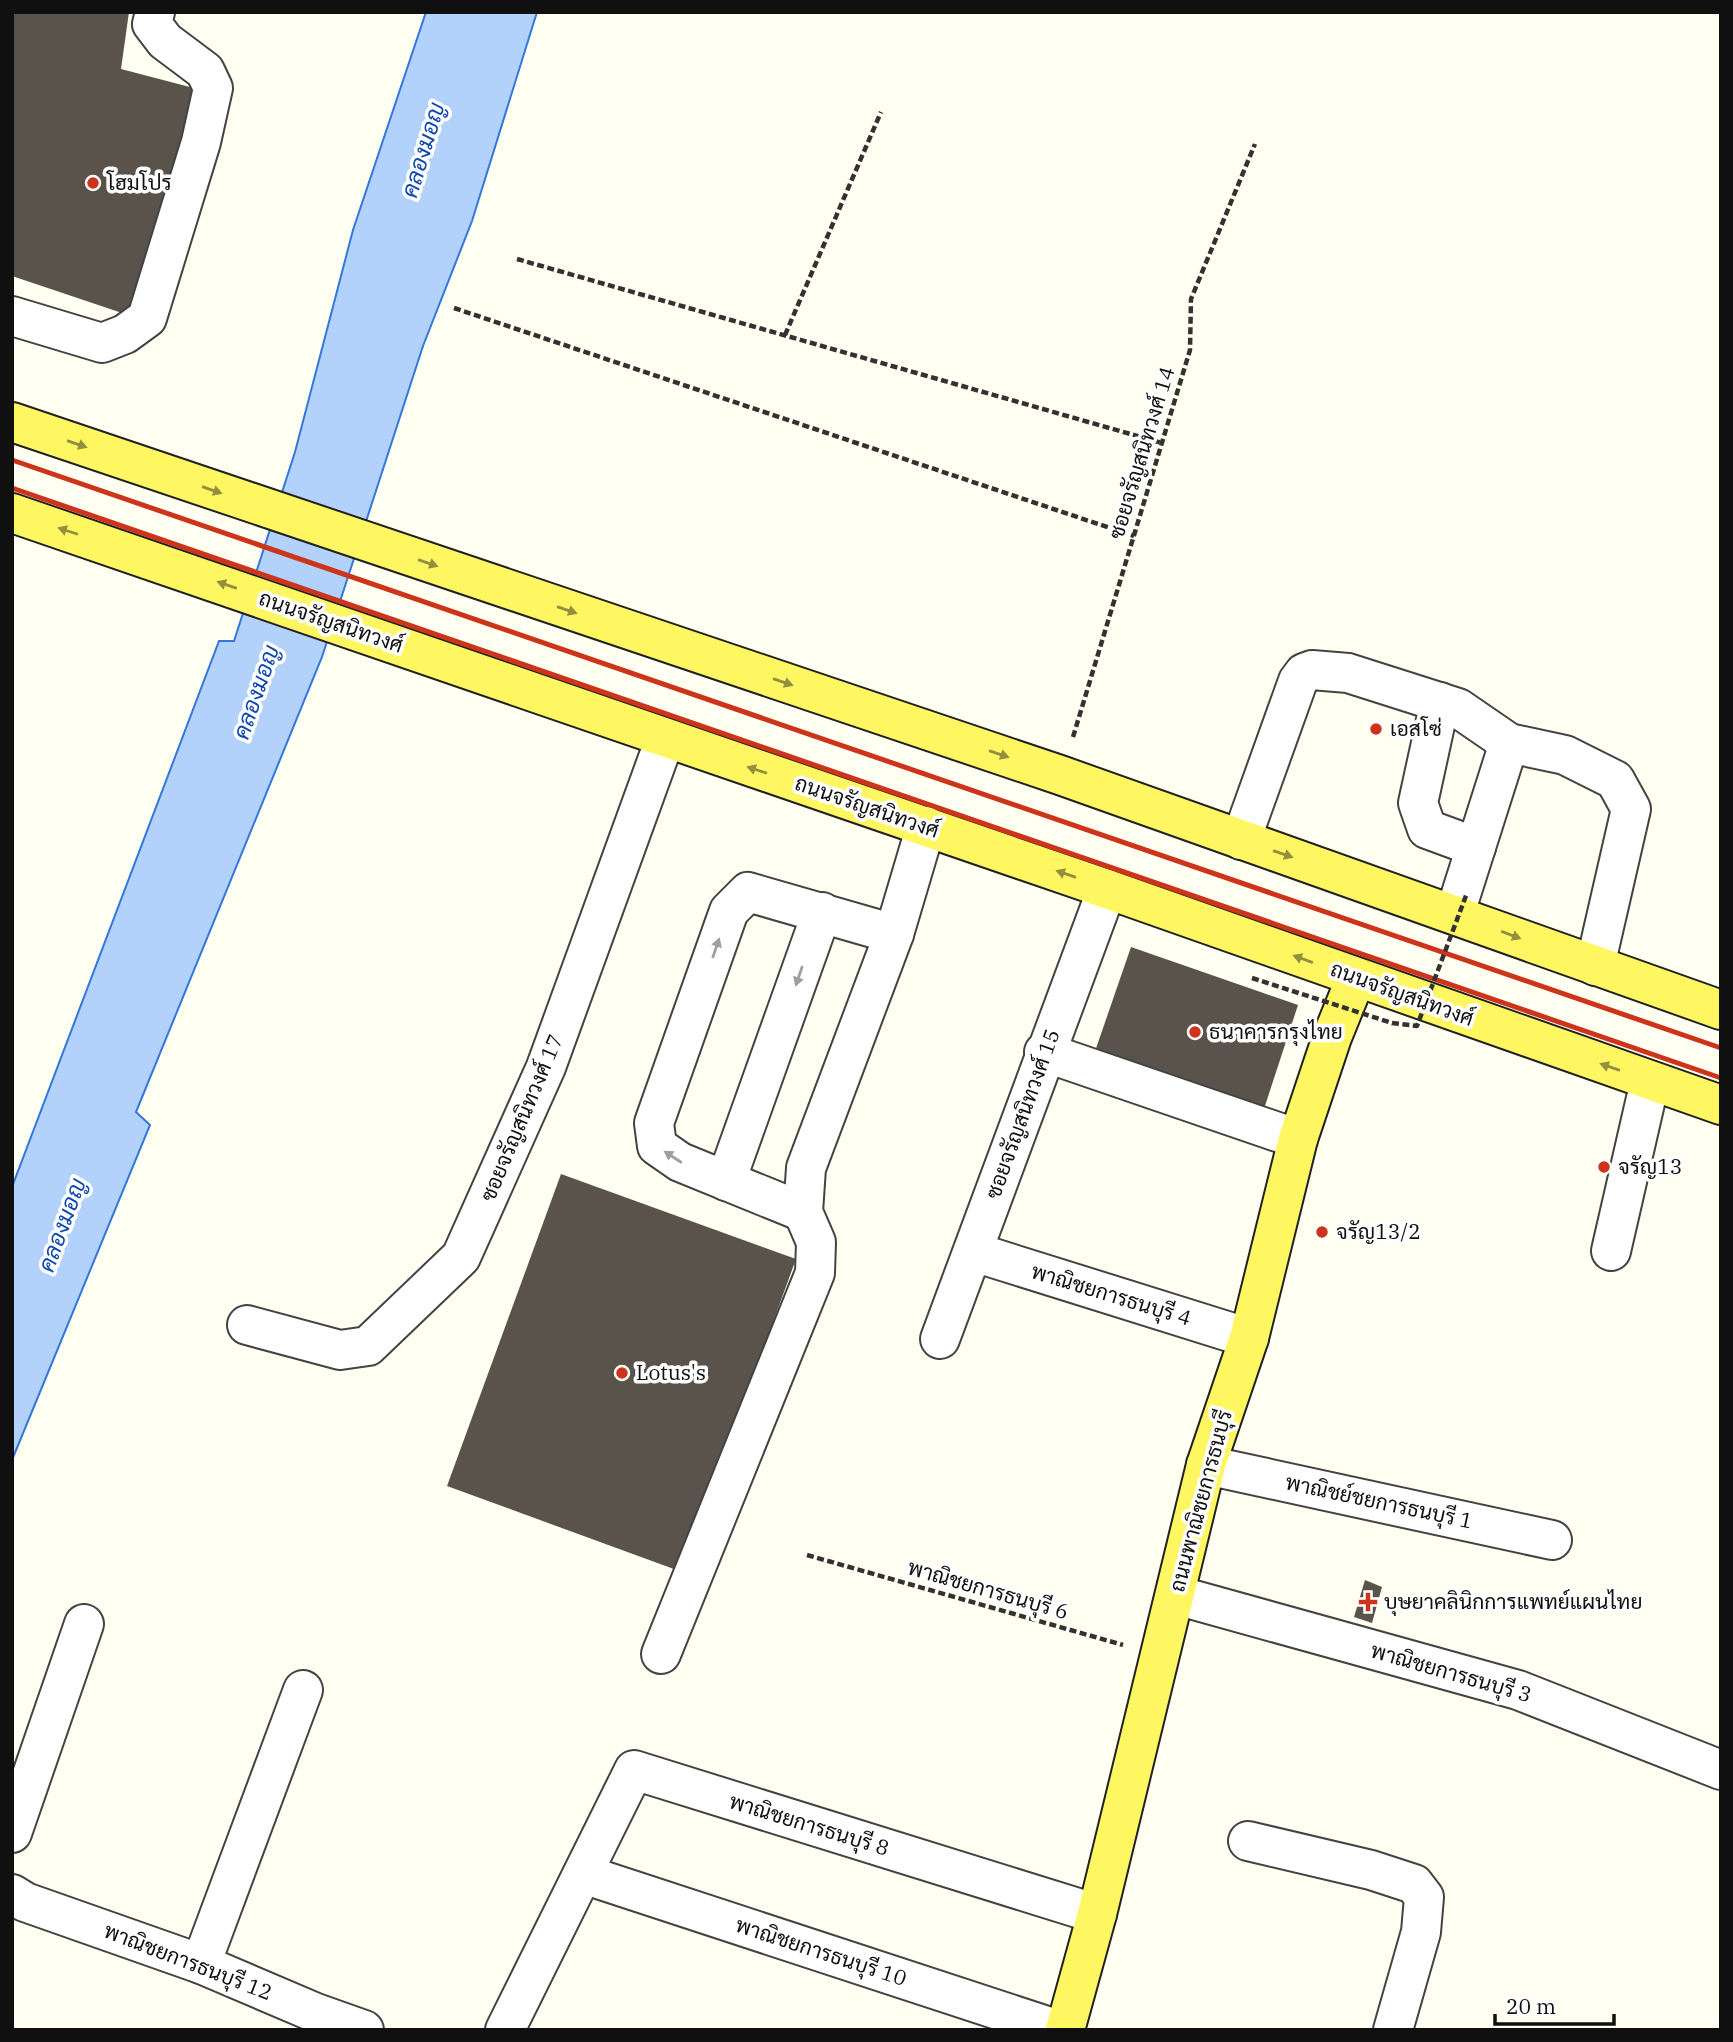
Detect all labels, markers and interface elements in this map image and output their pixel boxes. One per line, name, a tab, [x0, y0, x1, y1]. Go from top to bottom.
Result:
water label: คลองมอญ	[393, 99, 451, 201]
place label: โฮมโปร	[106, 168, 172, 196]
marker: โฮมโปร	[85, 175, 101, 191]
street label: ซอยจรัญสนิทวงศ์ 14	[1102, 363, 1181, 542]
one-way arrow	[67, 439, 88, 450]
one-way arrow	[202, 485, 223, 496]
one-way arrow	[57, 525, 78, 536]
one-way arrow	[417, 558, 438, 569]
one-way arrow	[216, 579, 237, 590]
street label: ถนนจรัญสนิทวงศ์	[256, 583, 407, 659]
one-way arrow	[557, 605, 578, 616]
water label: คลองมอญ	[225, 641, 285, 743]
one-way arrow	[773, 677, 794, 688]
place label: เอสโซ่	[1390, 714, 1442, 742]
marker: เอสโซ่	[1368, 721, 1384, 737]
one-way arrow	[988, 749, 1009, 760]
one-way arrow	[747, 764, 768, 775]
street label: ถนนจรัญสนิทวงศ์	[792, 768, 943, 844]
one-way arrow	[1272, 849, 1293, 860]
one-way arrow	[1055, 868, 1076, 879]
one-way arrow	[1501, 929, 1522, 940]
one-way arrow	[711, 938, 722, 959]
one-way arrow	[1293, 953, 1314, 964]
street label: ถนนจรัญสนิทวงศ์	[1327, 954, 1478, 1032]
one-way arrow	[793, 965, 804, 986]
place label: ธนาคารกรุงไทย	[1209, 1017, 1343, 1046]
marker: ธนาคารกรุงไทย	[1187, 1024, 1203, 1040]
street label: ซอยจรัญสนิทวงศ์ 15	[978, 1025, 1066, 1203]
street label: ซอยจรัญสนิทวงศ์ 17	[473, 1030, 569, 1205]
one-way arrow	[1599, 1061, 1620, 1072]
one-way arrow	[663, 1150, 682, 1163]
place label: จรัญ13	[1618, 1152, 1682, 1180]
marker: จรัญ13	[1596, 1159, 1612, 1175]
water label: คลองมอญ	[30, 1174, 92, 1276]
place label: จรัญ13/2	[1336, 1217, 1421, 1245]
marker: จรัญ13/2	[1314, 1224, 1330, 1240]
street label: พาณิชยการธนบุรี 4	[1028, 1256, 1195, 1333]
place label: Lotus's	[636, 1358, 706, 1386]
marker: Lotus's	[614, 1365, 630, 1381]
street label: ถนนพาณิชยการธนบุรี	[1162, 1407, 1239, 1595]
street label: พาณิชย์ชยการธนบุรี 1	[1283, 1468, 1475, 1536]
street label: พาณิชยการธนบุรี 6	[904, 1553, 1072, 1626]
place label: บุษยาคลินิกการแพทย์แผนไทย	[1384, 1587, 1642, 1616]
marker: บุษยาคลินิกการแพทย์แผนไทย	[1358, 1592, 1378, 1612]
street label: พาณิชยการธนบุรี 3	[1367, 1636, 1535, 1709]
street label: พาณิชยการธนบุรี 8	[726, 1786, 893, 1863]
street label: พาณิชยการธนบุรี 10	[732, 1910, 911, 1993]
street label: พาณิชยการธนบุรี 12	[100, 1916, 277, 2007]
scale bar	[1495, 1982, 1614, 2026]
text: 20 m	[1506, 1992, 1556, 2020]

